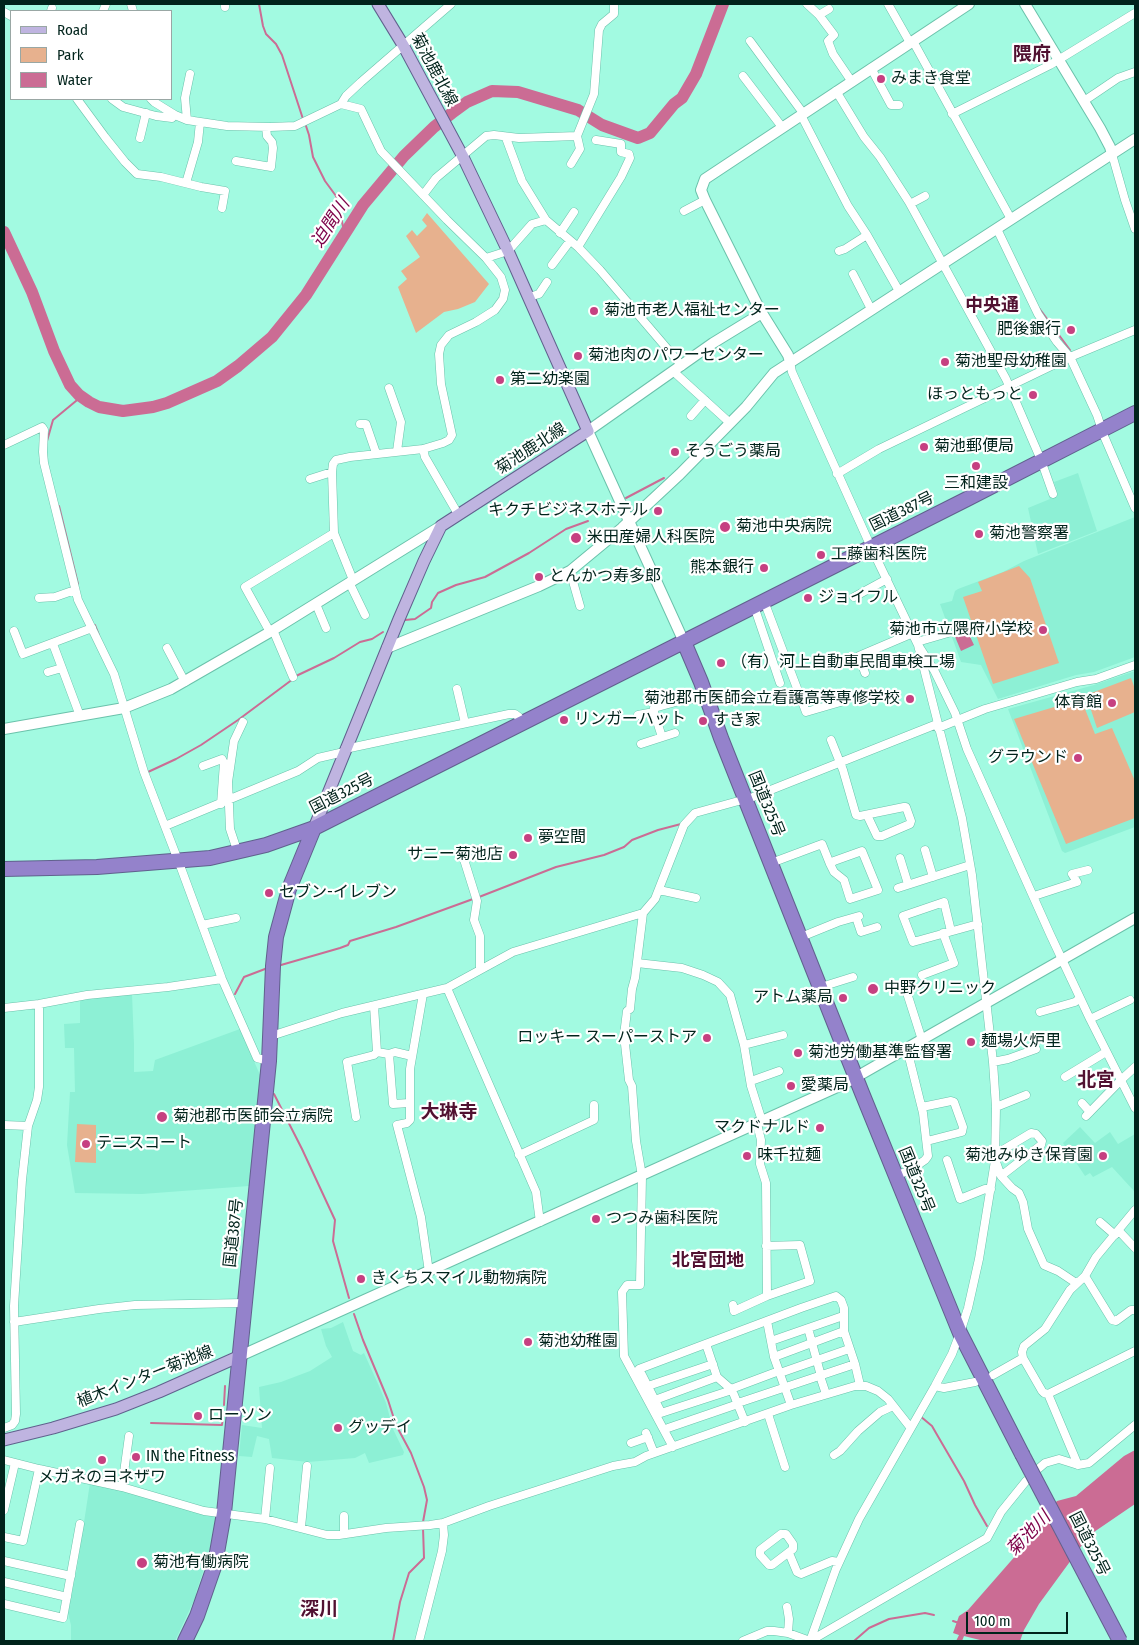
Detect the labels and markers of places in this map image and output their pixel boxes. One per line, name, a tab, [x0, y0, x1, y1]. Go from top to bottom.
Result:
place label: みまき食堂	[891, 69, 971, 89]
marker: みまき食堂	[875, 73, 887, 85]
place label: 菊池市老人福祉センター	[604, 301, 780, 321]
marker: 菊池市老人福祉センター	[588, 305, 600, 317]
place label: 肥後銀行	[997, 320, 1061, 340]
marker: 肥後銀行	[1065, 324, 1077, 336]
place label: 菊池肉のパワーセンター	[588, 346, 764, 366]
marker: 菊池肉のパワーセンター	[572, 350, 584, 362]
place label: 菊池聖母幼稚園	[955, 352, 1067, 372]
marker: 菊池聖母幼稚園	[939, 356, 951, 368]
place label: 第二幼楽園	[510, 370, 590, 390]
marker: 第二幼楽園	[494, 374, 506, 386]
place label: ほっともっと	[927, 385, 1023, 405]
marker: ほっともっと	[1027, 389, 1039, 401]
place label: 菊池郵便局	[934, 437, 1014, 457]
marker: 菊池郵便局	[918, 441, 930, 453]
place label: そうごう薬局	[685, 442, 781, 462]
marker: そうごう薬局	[669, 446, 681, 458]
marker: 三和建設	[970, 460, 982, 472]
place label: 三和建設	[944, 474, 1008, 494]
place label: キクチビジネスホテル	[488, 501, 648, 521]
marker: キクチビジネスホテル	[652, 505, 664, 517]
place label: 菊池中央病院	[736, 517, 832, 537]
marker: 菊池中央病院	[718, 520, 732, 534]
place label: 菊池警察署	[989, 524, 1069, 544]
place label: 米田産婦人科医院	[587, 528, 715, 548]
marker: 菊池警察署	[973, 528, 985, 540]
marker: 米田産婦人科医院	[569, 531, 583, 545]
place label: 工藤歯科医院	[831, 545, 927, 565]
marker: 工藤歯科医院	[815, 549, 827, 561]
place label: 熊本銀行	[690, 558, 754, 578]
marker: 熊本銀行	[758, 562, 770, 574]
place label: とんかつ寿多郎	[549, 567, 661, 587]
marker: とんかつ寿多郎	[533, 571, 545, 583]
place label: ジョイフル	[818, 588, 898, 608]
marker: ジョイフル	[802, 592, 814, 604]
place label: 菊池市立隈府小学校	[889, 620, 1033, 640]
marker: 菊池市立隈府小学校	[1037, 624, 1049, 636]
place label: （有）河上自動車民間車検工場	[731, 653, 955, 673]
marker: （有）河上自動車民間車検工場	[715, 657, 727, 669]
place label: 菊池郡市医師会立看護高等専修学校	[644, 689, 900, 709]
marker: 菊池郡市医師会立看護高等専修学校	[904, 693, 916, 705]
place label: 体育館	[1054, 693, 1102, 713]
marker: 体育館	[1106, 697, 1118, 709]
place label: リンガーハット	[574, 710, 686, 730]
place label: すき家	[713, 711, 761, 731]
marker: リンガーハット	[558, 714, 570, 726]
marker: すき家	[697, 715, 709, 727]
place label: グラウンド	[988, 748, 1068, 768]
marker: グラウンド	[1072, 752, 1084, 764]
place label: 夢空間	[538, 828, 586, 848]
marker: 夢空間	[522, 832, 534, 844]
place label: サニー菊池店	[407, 845, 503, 865]
marker: サニー菊池店	[507, 849, 519, 861]
place label: セブン-イレブン	[279, 883, 397, 903]
marker: セブン-イレブン	[263, 887, 275, 899]
place label: 中野クリニック	[884, 979, 996, 999]
marker: 中野クリニック	[866, 982, 880, 996]
place label: アトム薬局	[753, 988, 833, 1008]
marker: アトム薬局	[837, 992, 849, 1004]
place label: ロッキー スーパーストア	[517, 1028, 697, 1048]
marker: ロッキー スーパーストア	[701, 1032, 713, 1044]
place label: 麺場火炉里	[981, 1032, 1061, 1052]
marker: 麺場火炉里	[965, 1036, 977, 1048]
place label: 菊池労働基準監督署	[808, 1043, 952, 1063]
marker: 菊池労働基準監督署	[792, 1047, 804, 1059]
place label: 愛薬局	[801, 1076, 849, 1096]
marker: 愛薬局	[785, 1080, 797, 1092]
place label: 菊池郡市医師会立病院	[173, 1107, 333, 1127]
marker: 菊池郡市医師会立病院	[155, 1110, 169, 1124]
place label: マクドナルド	[714, 1118, 810, 1138]
marker: マクドナルド	[814, 1122, 826, 1134]
place label: テニスコート	[96, 1134, 192, 1154]
marker: テニスコート	[80, 1138, 92, 1150]
place label: 味千拉麺	[757, 1146, 821, 1166]
place label: 菊池みゆき保育園	[965, 1146, 1093, 1166]
marker: 味千拉麺	[741, 1150, 753, 1162]
marker: 菊池みゆき保育園	[1097, 1150, 1109, 1162]
place label: つつみ歯科医院	[606, 1209, 718, 1229]
marker: つつみ歯科医院	[590, 1213, 602, 1225]
place label: きくちスマイル動物病院	[371, 1269, 547, 1289]
marker: きくちスマイル動物病院	[355, 1273, 367, 1285]
place label: 菊池幼稚園	[538, 1332, 618, 1352]
marker: 菊池幼稚園	[522, 1336, 534, 1348]
place label: ローソン	[208, 1406, 272, 1426]
marker: ローソン	[192, 1410, 204, 1422]
place label: グッデイ	[348, 1418, 412, 1438]
marker: グッデイ	[332, 1422, 344, 1434]
place label: IN the Fitness	[146, 1447, 235, 1467]
marker: IN the Fitness	[130, 1451, 142, 1463]
marker: メガネのヨネザワ	[96, 1454, 108, 1466]
place label: メガネのヨネザワ	[38, 1468, 166, 1488]
place label: 菊池有働病院	[153, 1553, 249, 1573]
marker: 菊池有働病院	[135, 1556, 149, 1570]

